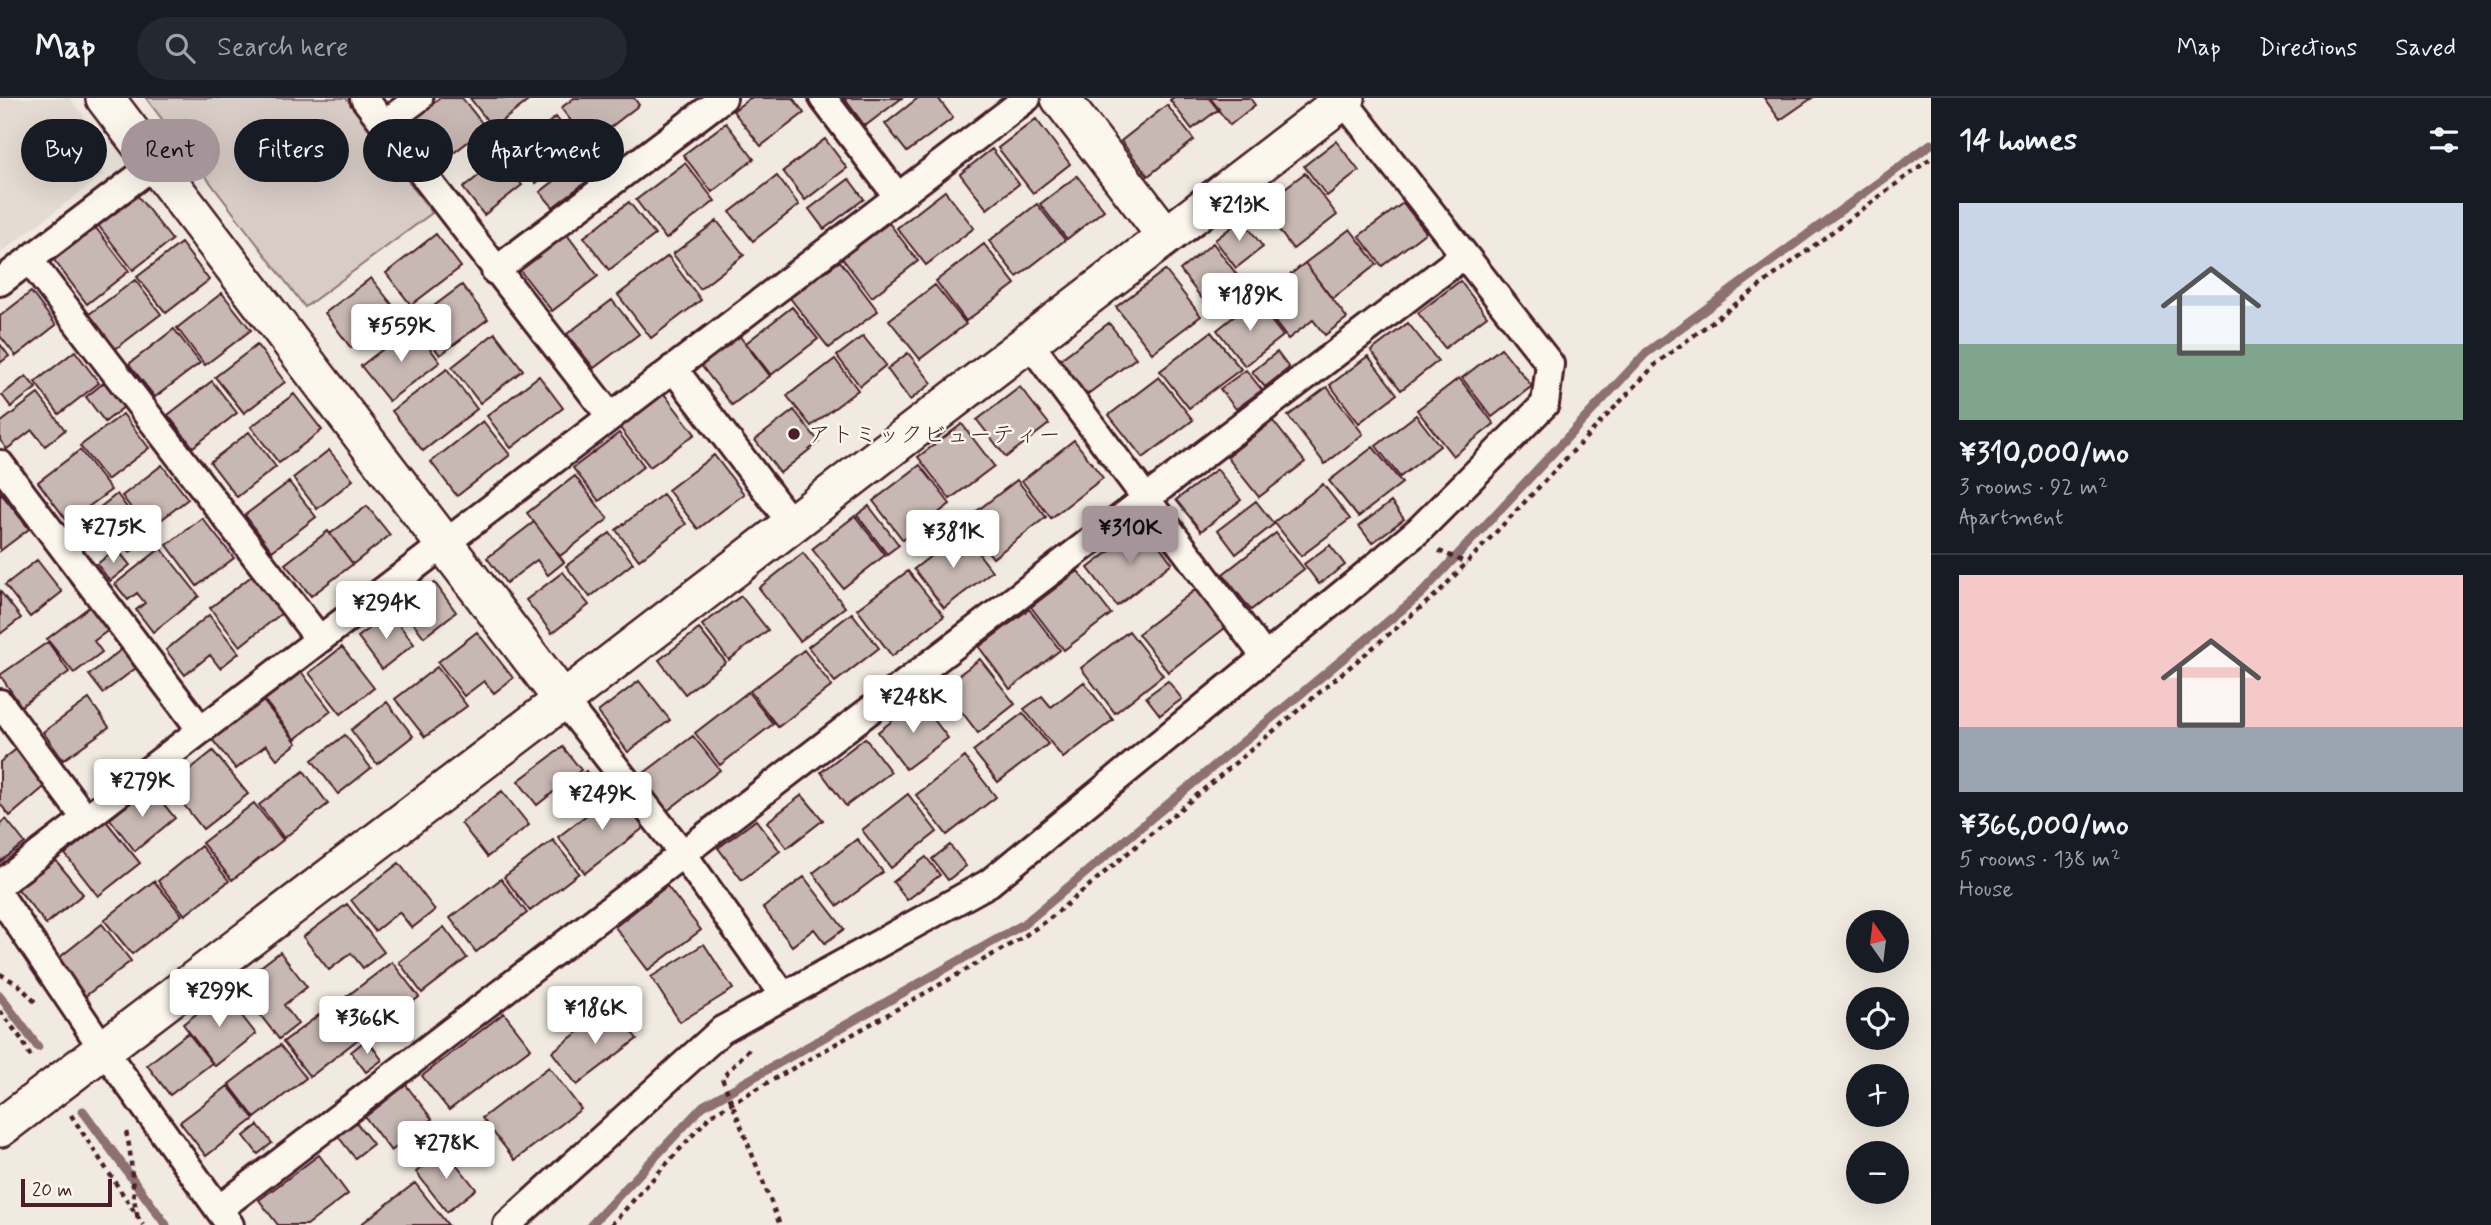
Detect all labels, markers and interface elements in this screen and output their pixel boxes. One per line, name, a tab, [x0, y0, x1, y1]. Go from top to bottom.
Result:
search box	[137, 17, 627, 80]
text: Map	[35, 26, 95, 70]
icon: search	[161, 29, 199, 67]
text: Search here	[217, 31, 348, 65]
text: Map	[2177, 33, 2221, 64]
text: Directions	[2259, 33, 2357, 64]
text: Saved	[2395, 33, 2456, 64]
chip: Buy	[21, 119, 107, 182]
chip: Rent	[121, 119, 220, 182]
chip: Filters	[234, 119, 349, 182]
chip: New	[363, 119, 453, 182]
chip: Apartment	[467, 119, 624, 182]
text: 14 homes	[1959, 121, 2077, 160]
icon: filters	[2425, 121, 2463, 159]
pin: ¥213K	[1190, 184, 1288, 243]
text: ¥213K	[1209, 191, 1269, 221]
icon: home	[2148, 248, 2274, 374]
pin: ¥189K	[1201, 274, 1299, 333]
text: ¥189K	[1218, 281, 1282, 311]
pin: ¥559K	[352, 304, 450, 364]
text: ¥559K	[367, 312, 435, 342]
place label: アトミックビューティー	[808, 421, 1061, 451]
marker: アトミックビューティー	[786, 426, 802, 442]
text: ¥310,000/mo	[1959, 434, 2129, 473]
text: 3 rooms · 92 m²	[1959, 473, 2108, 503]
text: Apartment	[1959, 503, 2064, 533]
pin: ¥275K	[64, 505, 162, 565]
pin: ¥310K	[1081, 506, 1179, 566]
pin: ¥381K	[904, 510, 1002, 570]
text: ¥275K	[80, 513, 146, 543]
text: ¥310K	[1098, 514, 1162, 544]
text: ¥381K	[922, 518, 984, 548]
pin: ¥294K	[337, 582, 435, 641]
text: ¥294K	[352, 589, 420, 619]
icon: home	[2148, 620, 2274, 746]
pin: ¥248K	[864, 676, 962, 735]
text: ¥248K	[879, 683, 947, 713]
pin: ¥279K	[93, 760, 191, 819]
text: ¥279K	[110, 767, 174, 797]
pin: ¥249K	[553, 772, 651, 832]
text: ¥249K	[569, 780, 635, 810]
text: ¥366,000/mo	[1959, 806, 2129, 845]
text: 5 rooms · 138 m²	[1959, 845, 2121, 875]
text: House	[1959, 875, 2013, 905]
north arrow	[1846, 910, 1909, 973]
map controls	[1846, 910, 1909, 1204]
pin: ¥299K	[170, 970, 268, 1029]
text: ¥299K	[186, 977, 252, 1007]
pin: ¥186K	[546, 986, 644, 1046]
button: locate	[1846, 987, 1909, 1050]
text: ¥186K	[563, 994, 627, 1024]
pin: ¥366K	[318, 996, 416, 1056]
text: ¥366K	[335, 1004, 399, 1034]
button: +	[1846, 1064, 1909, 1127]
pin: ¥278K	[397, 1122, 495, 1181]
text: ¥278K	[414, 1129, 478, 1159]
button: −	[1846, 1141, 1909, 1204]
scale bar	[21, 1176, 112, 1208]
text: 20 m	[32, 1178, 72, 1203]

